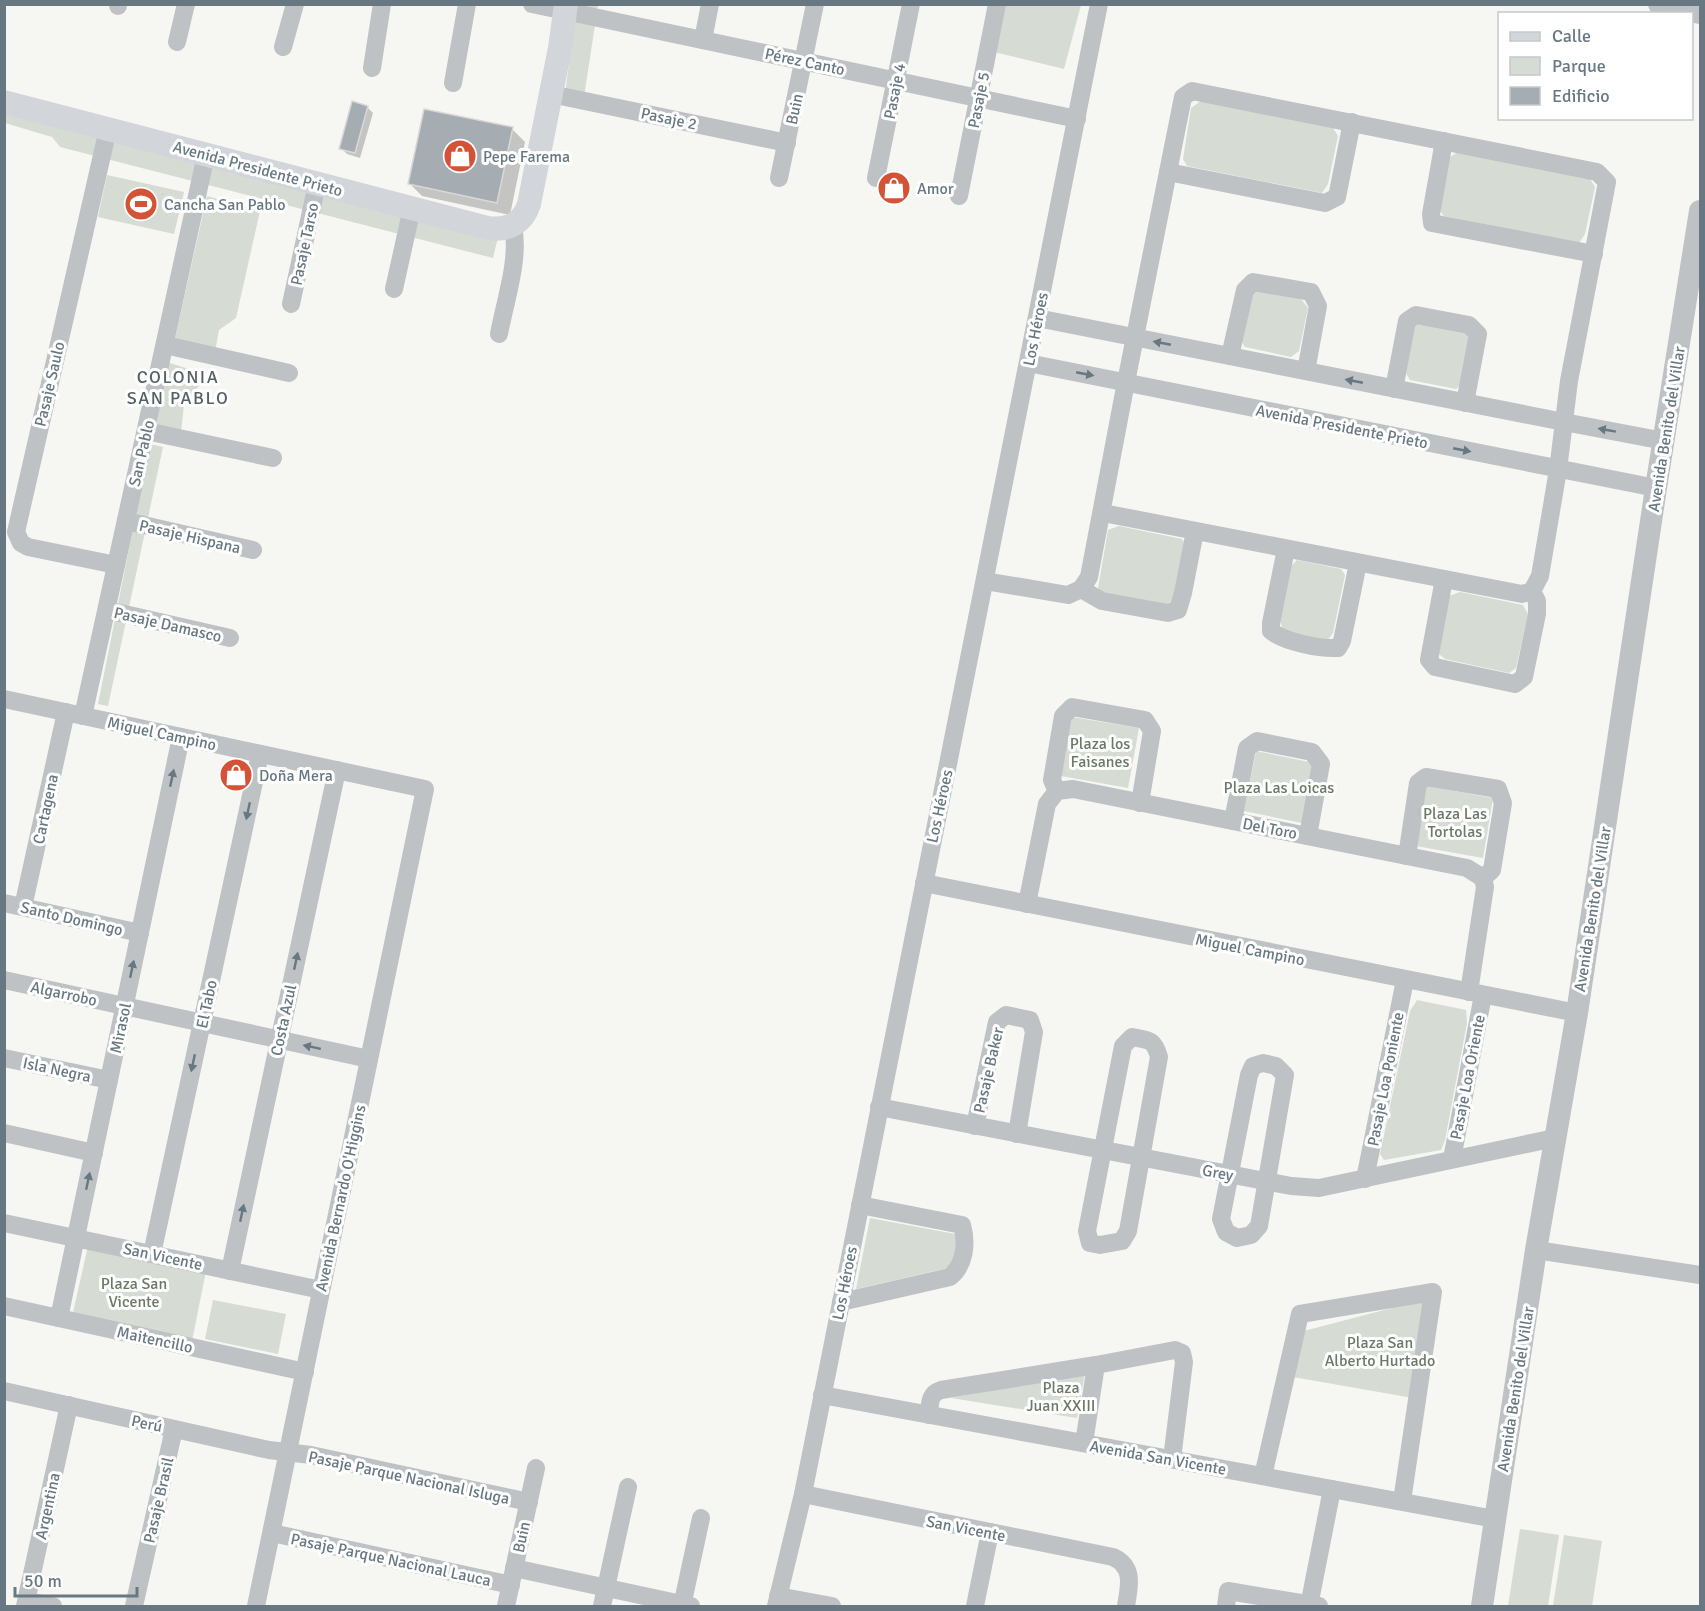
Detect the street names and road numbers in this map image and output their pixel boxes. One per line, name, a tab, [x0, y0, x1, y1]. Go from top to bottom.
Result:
street label: Pérez Canto	[763, 44, 847, 80]
street label: Pasaje 4	[880, 61, 910, 121]
street label: Pasaje 5	[964, 70, 994, 130]
street label: Buin	[782, 92, 808, 127]
street label: Pasaje 2	[639, 103, 699, 135]
street label: Avenida Presidente Prieto	[171, 137, 345, 201]
street label: Pasaje Tarso	[286, 201, 323, 287]
street label: Los Héroes	[1019, 291, 1053, 368]
street label: Pasaje Saulo	[30, 340, 69, 429]
street label: Avenida Benito del Villar	[1644, 345, 1690, 513]
street label: Avenida Presidente Prieto	[1254, 400, 1430, 453]
street label: San Pablo	[125, 418, 159, 488]
street label: Pasaje Hispana	[137, 516, 242, 558]
street label: Pasaje Damasco	[112, 603, 224, 647]
street label: Miguel Campino	[105, 713, 218, 755]
street label: Los Héroes	[922, 768, 958, 845]
street label: Cartagena	[29, 772, 63, 846]
street label: Del Toro	[1241, 814, 1299, 844]
street label: Avenida Benito del Villar	[1570, 825, 1616, 993]
street label: Santo Domingo	[19, 897, 125, 940]
street label: Miguel Campino	[1193, 930, 1306, 970]
street label: Algarrobo	[29, 977, 99, 1011]
street label: El Tabo	[192, 978, 222, 1030]
street label: Costa Azul	[267, 982, 301, 1058]
street label: Mirasol	[106, 1001, 136, 1055]
street label: Pasaje Loa Poniente	[1363, 1010, 1409, 1148]
street label: Pasaje Loa Oriente	[1446, 1013, 1490, 1141]
street label: Pasaje Baker	[969, 1025, 1009, 1115]
street label: Isla Negra	[21, 1053, 93, 1087]
street label: Avenida Bernardo O'Higgins	[311, 1103, 371, 1293]
street label: Grey	[1201, 1160, 1236, 1186]
street label: San Vicente	[121, 1239, 204, 1275]
street label: Los Héroes	[828, 1245, 862, 1322]
street label: Avenida Benito del Villar	[1493, 1305, 1539, 1473]
street label: Maitencillo	[115, 1322, 194, 1358]
street label: Perú	[129, 1411, 164, 1437]
street label: Avenida San Vicente	[1088, 1436, 1228, 1480]
street label: Pasaje Parque Nacional Isluga	[306, 1447, 511, 1509]
street label: Pasaje Brasil	[139, 1455, 179, 1545]
street label: Argentina	[31, 1471, 65, 1541]
street label: San Vicente	[924, 1511, 1007, 1546]
street label: Buin	[509, 1520, 535, 1555]
street label: Pasaje Parque Nacional Lauca	[289, 1529, 493, 1591]

